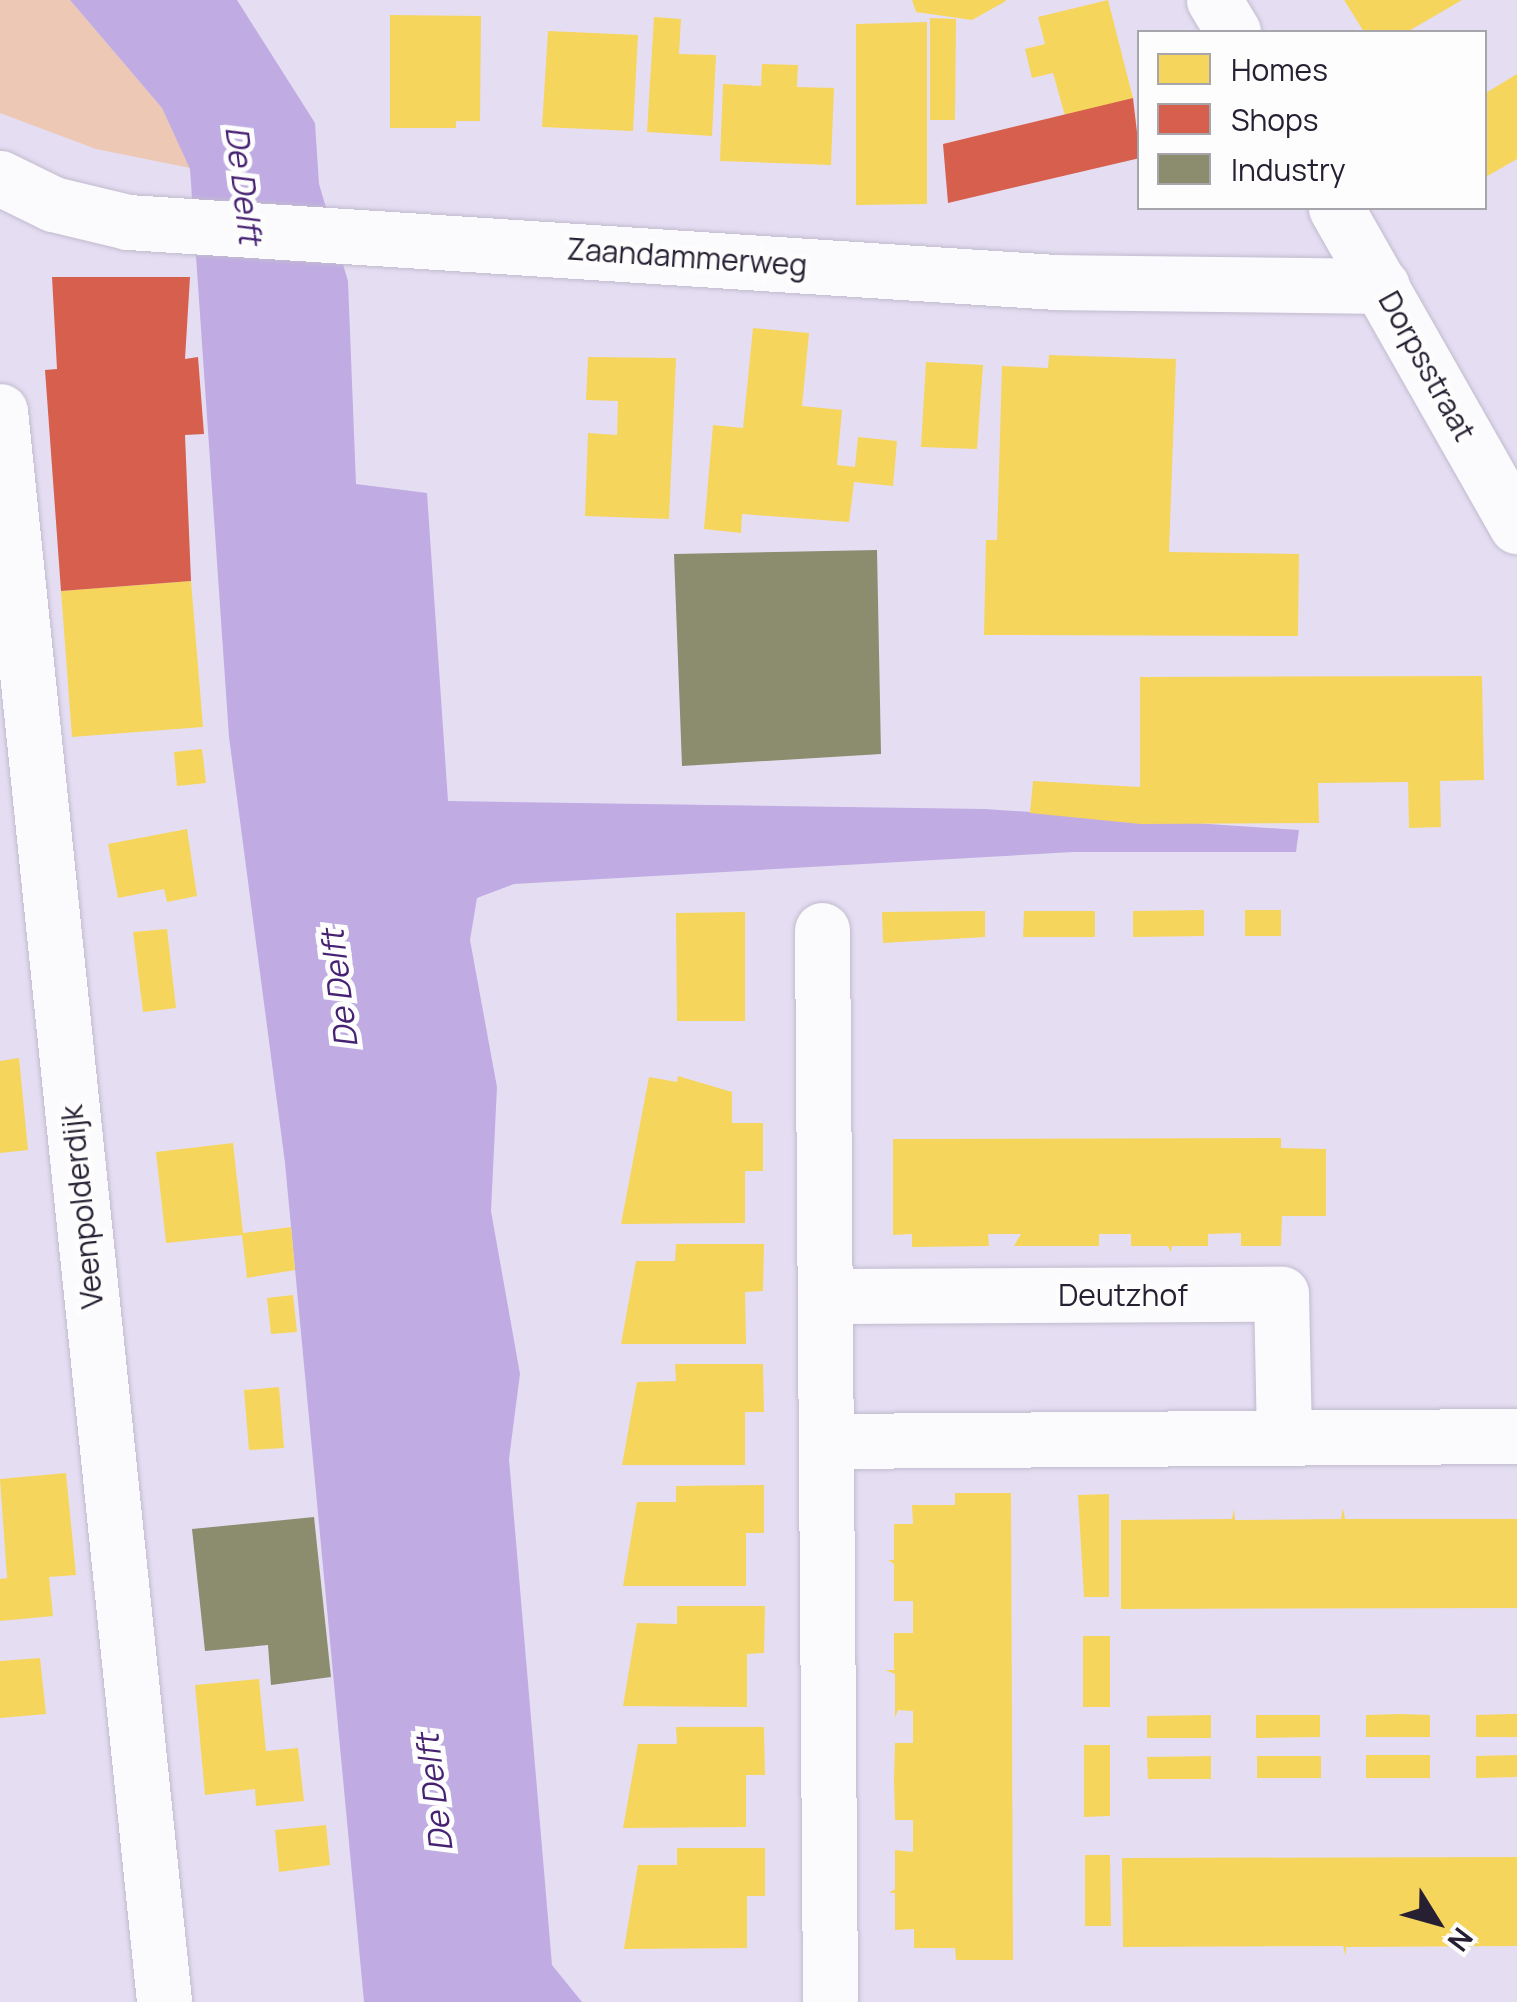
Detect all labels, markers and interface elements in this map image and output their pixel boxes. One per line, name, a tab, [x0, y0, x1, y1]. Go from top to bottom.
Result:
legend	[1137, 30, 1487, 210]
text: Homes	[1231, 49, 1328, 90]
text: Shops	[1231, 99, 1318, 140]
water label: De Delft	[218, 124, 270, 246]
text: Industry	[1231, 149, 1346, 190]
street label: Zaandammerweg	[566, 231, 808, 283]
street label: Dorpsstraat	[1371, 285, 1483, 447]
water label: De Delft	[313, 928, 365, 1050]
street label: Veenpolderdijk	[53, 1104, 111, 1310]
street label: Deutzhof	[1058, 1277, 1188, 1313]
water label: De Delft	[408, 1732, 460, 1854]
north arrow	[1387, 1872, 1487, 1972]
text: N	[1440, 1921, 1482, 1960]

